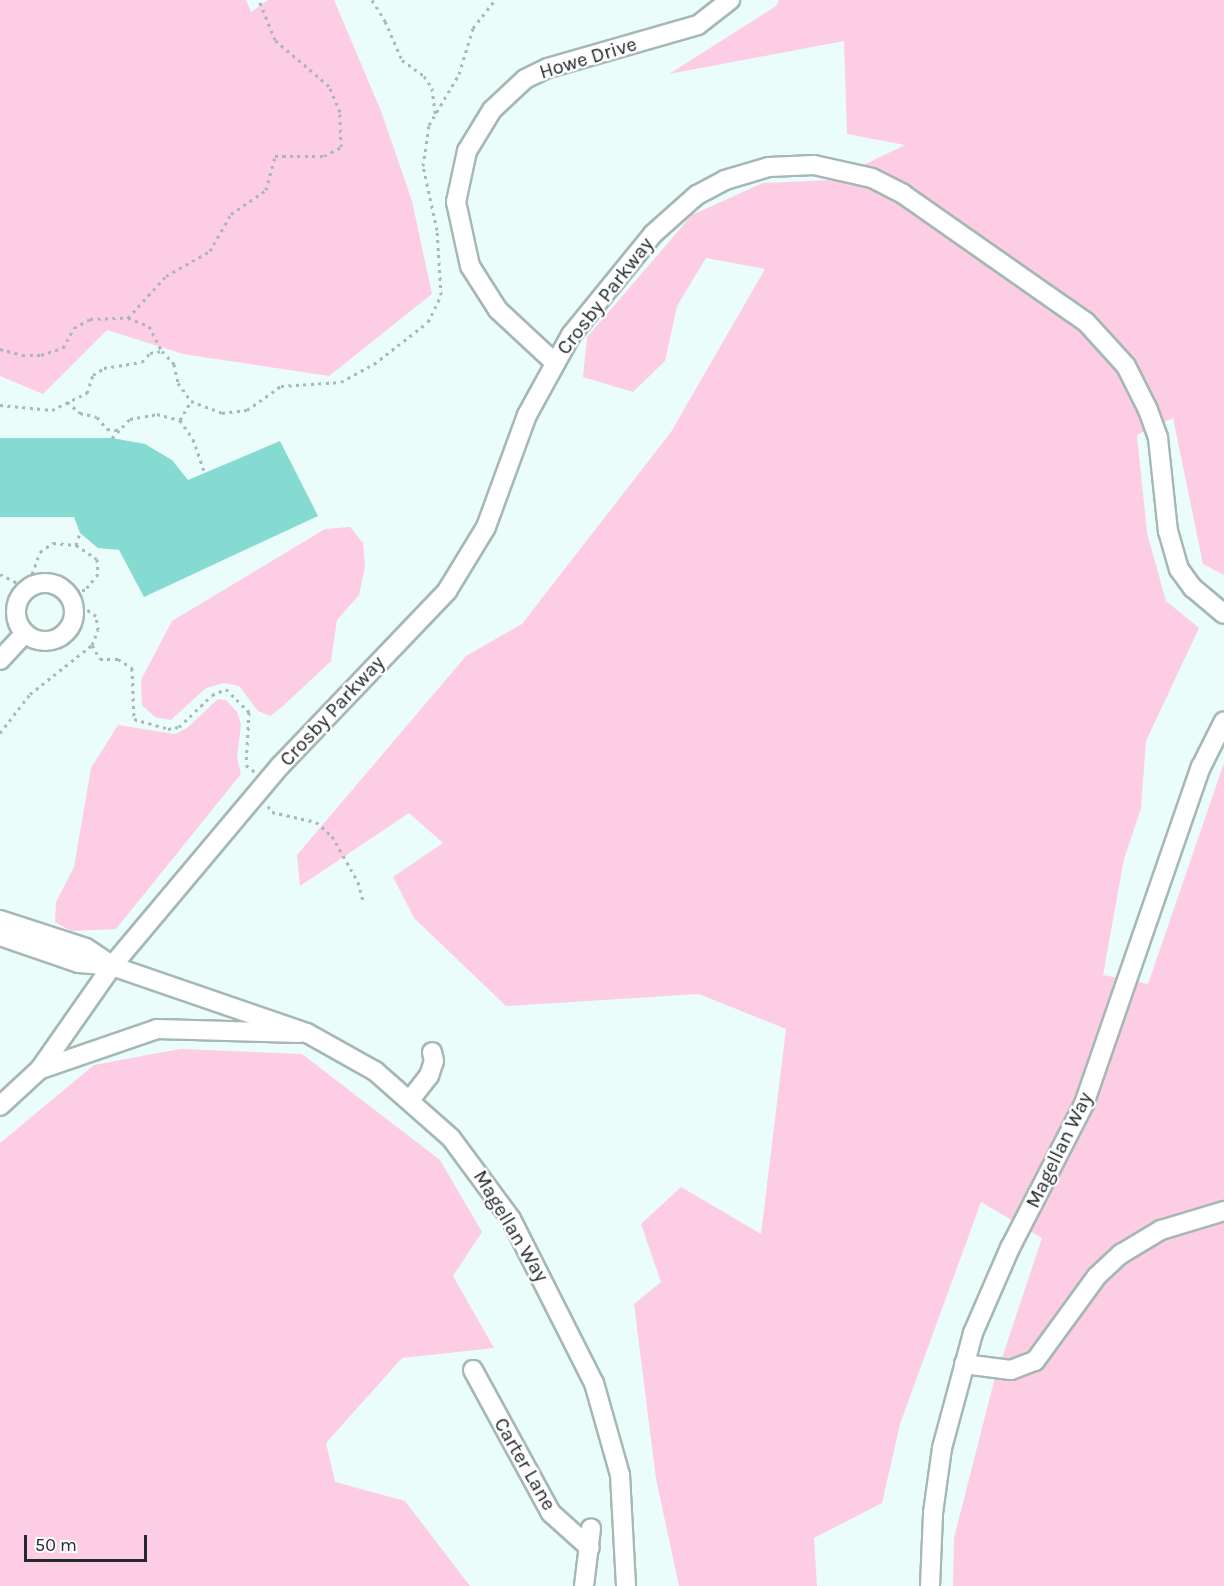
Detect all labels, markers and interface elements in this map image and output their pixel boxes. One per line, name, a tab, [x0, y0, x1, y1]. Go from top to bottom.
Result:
street label: Howe Drive	[536, 32, 640, 84]
street label: Crosby Parkway	[552, 233, 658, 359]
street label: Crosby Parkway	[275, 651, 389, 771]
street label: Magellan Way	[1021, 1088, 1097, 1212]
street label: Magellan Way	[468, 1166, 554, 1286]
street label: Carter Lane	[489, 1413, 561, 1515]
scale bar	[27, 1523, 150, 1561]
text: 50 m	[35, 1534, 77, 1556]

